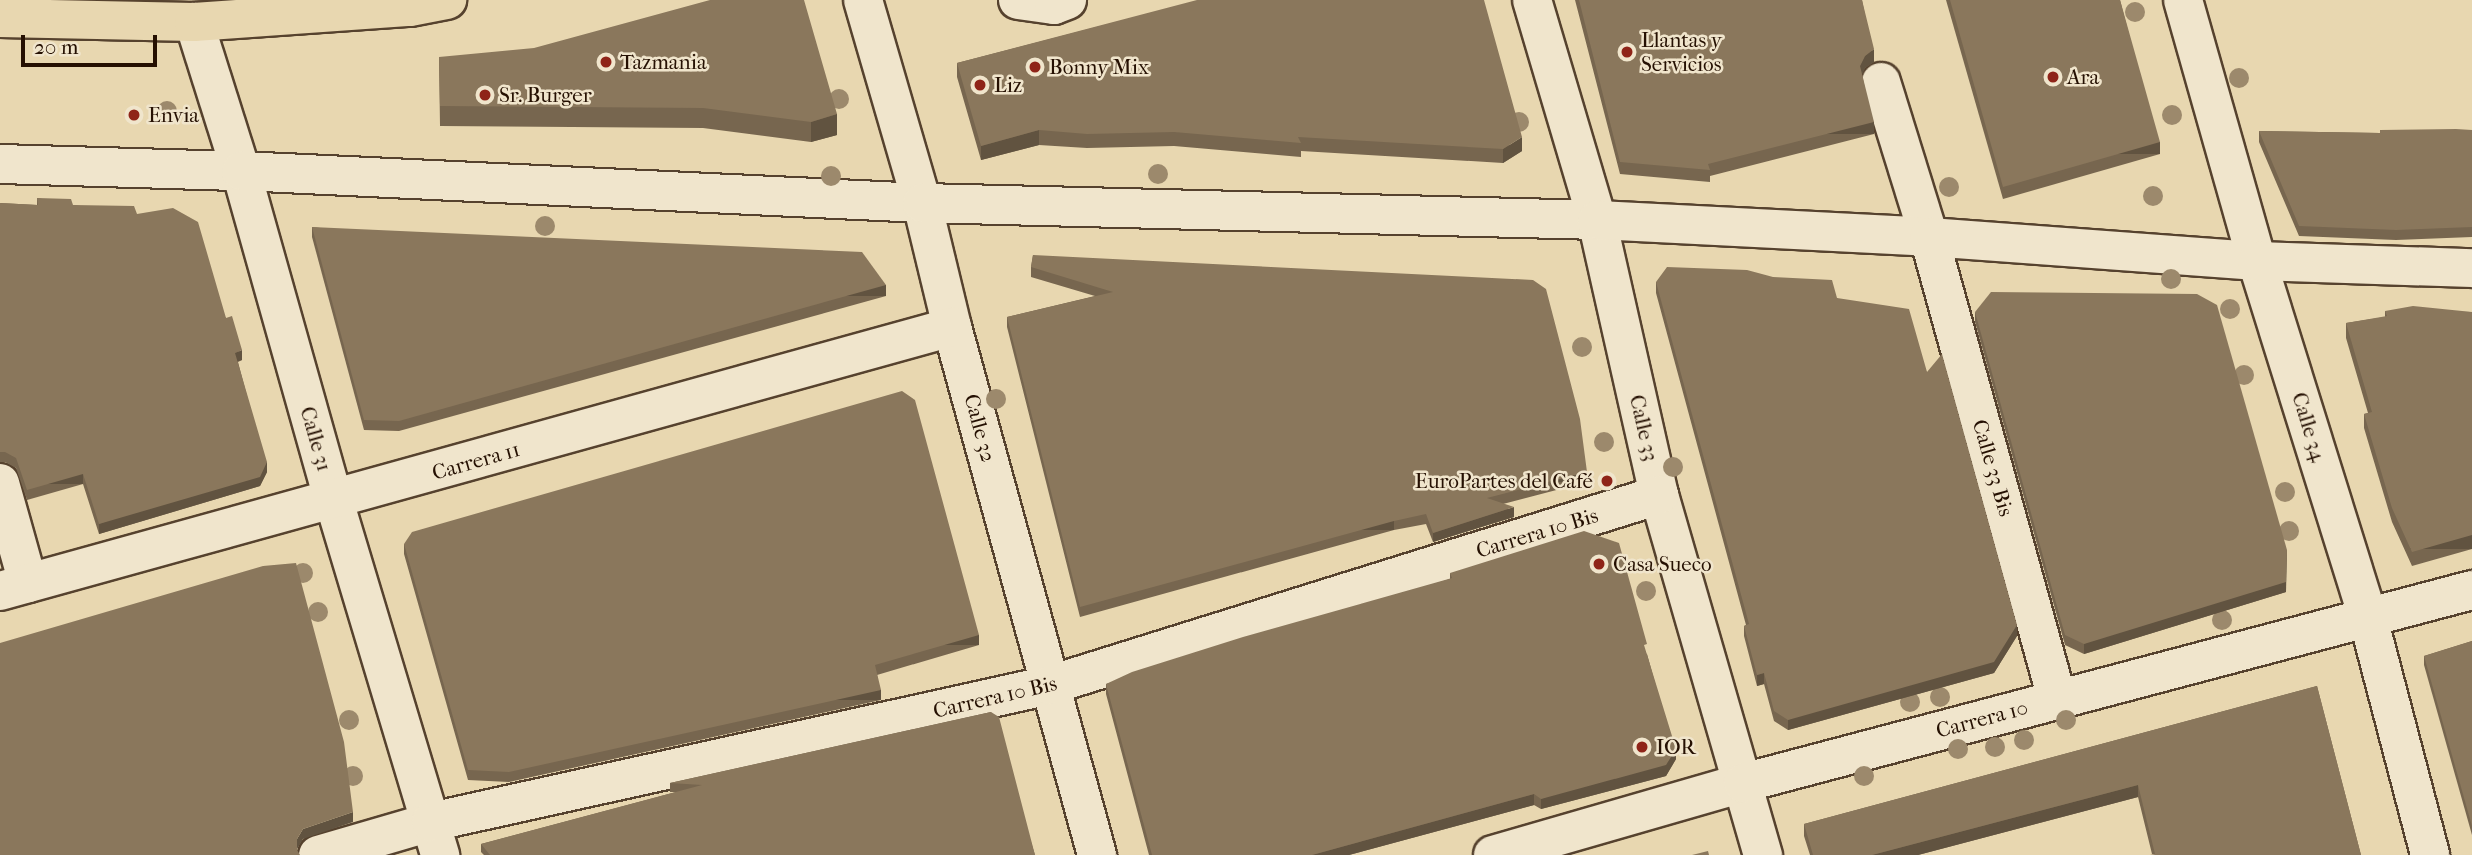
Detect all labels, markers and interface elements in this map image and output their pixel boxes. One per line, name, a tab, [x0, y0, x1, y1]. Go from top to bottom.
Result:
scale bar	[24, 21, 161, 65]
place label: Llantas y Servicios	[1641, 27, 1722, 77]
text: 20 m	[34, 35, 78, 59]
marker: Llantas y Servicios	[1619, 44, 1635, 60]
place label: Tazmania	[620, 49, 707, 75]
marker: Tazmania	[598, 54, 614, 70]
place label: Bonny Mix	[1049, 54, 1149, 80]
marker: Bonny Mix	[1027, 59, 1043, 75]
place label: Ara	[2067, 64, 2099, 90]
marker: Ara	[2045, 69, 2061, 85]
place label: Liz	[994, 72, 1022, 98]
marker: Liz	[972, 77, 988, 93]
place label: Sr. Burger	[499, 82, 592, 108]
marker: Sr. Burger	[477, 87, 493, 103]
place label: Envia	[148, 102, 199, 128]
marker: Envia	[126, 107, 142, 123]
street label: Calle 34	[2287, 389, 2331, 465]
street label: Calle 32	[959, 391, 1001, 465]
street label: Calle 33	[1624, 392, 1664, 464]
street label: Calle 31	[295, 404, 337, 474]
street label: Calle 33 Bis	[1967, 417, 2019, 519]
street label: Carrera 11	[429, 436, 523, 486]
place label: EuroPartes del Café	[1415, 468, 1593, 494]
marker: EuroPartes del Café	[1599, 473, 1615, 489]
street label: Carrera 10 Bis	[1473, 503, 1601, 563]
place label: Casa Sueco	[1613, 551, 1712, 577]
marker: Casa Sueco	[1591, 556, 1607, 572]
street label: Carrera 10 Bis	[931, 671, 1059, 723]
street label: Carrera 10	[1933, 695, 2031, 743]
place label: IOR	[1656, 734, 1696, 760]
marker: IOR	[1634, 739, 1650, 755]

